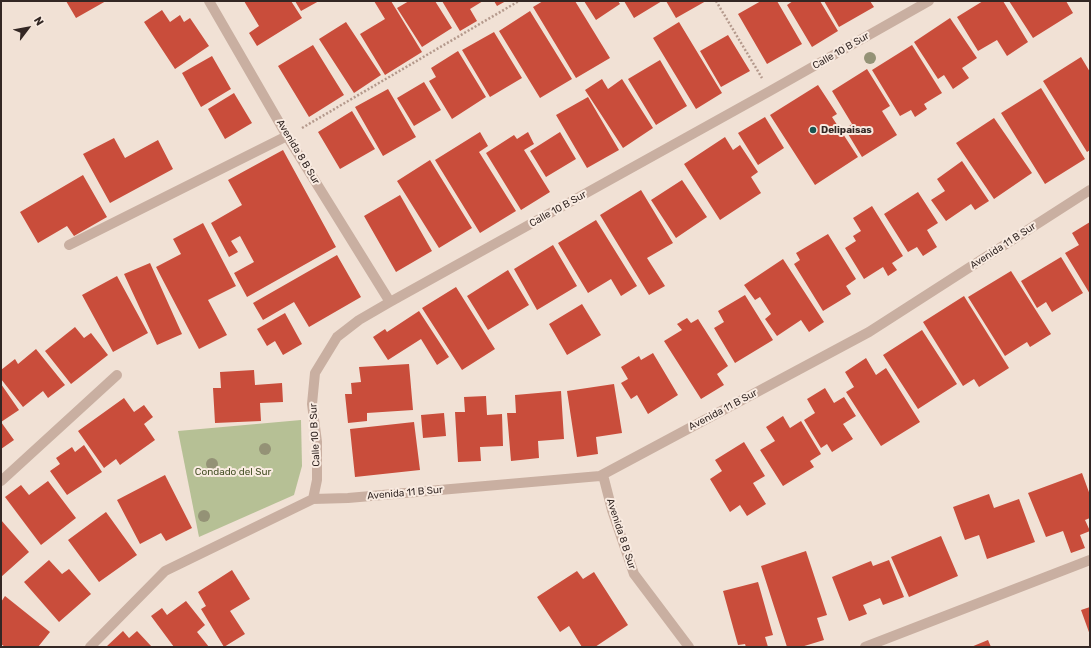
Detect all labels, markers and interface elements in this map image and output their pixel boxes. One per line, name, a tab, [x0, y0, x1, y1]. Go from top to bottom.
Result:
north arrow	[8, 8, 48, 48]
text: N	[31, 15, 46, 28]
street label: Calle 10 B Sur	[811, 30, 871, 72]
street label: Avenida 8 B Sur	[274, 117, 322, 187]
place label: Delipaisas	[821, 124, 872, 136]
marker: Delipaisas	[808, 125, 818, 135]
street label: Calle 10 B Sur	[527, 188, 589, 230]
street label: Avenida 11 B Sur	[968, 220, 1038, 272]
street label: Avenida 11 B Sur	[687, 387, 759, 433]
street label: Calle 10 B Sur	[307, 403, 323, 467]
park label: Condado del Sur	[195, 466, 271, 478]
street label: Avenida 11 B Sur	[367, 484, 443, 502]
street label: Avenida 8 B Sur	[604, 497, 638, 571]

